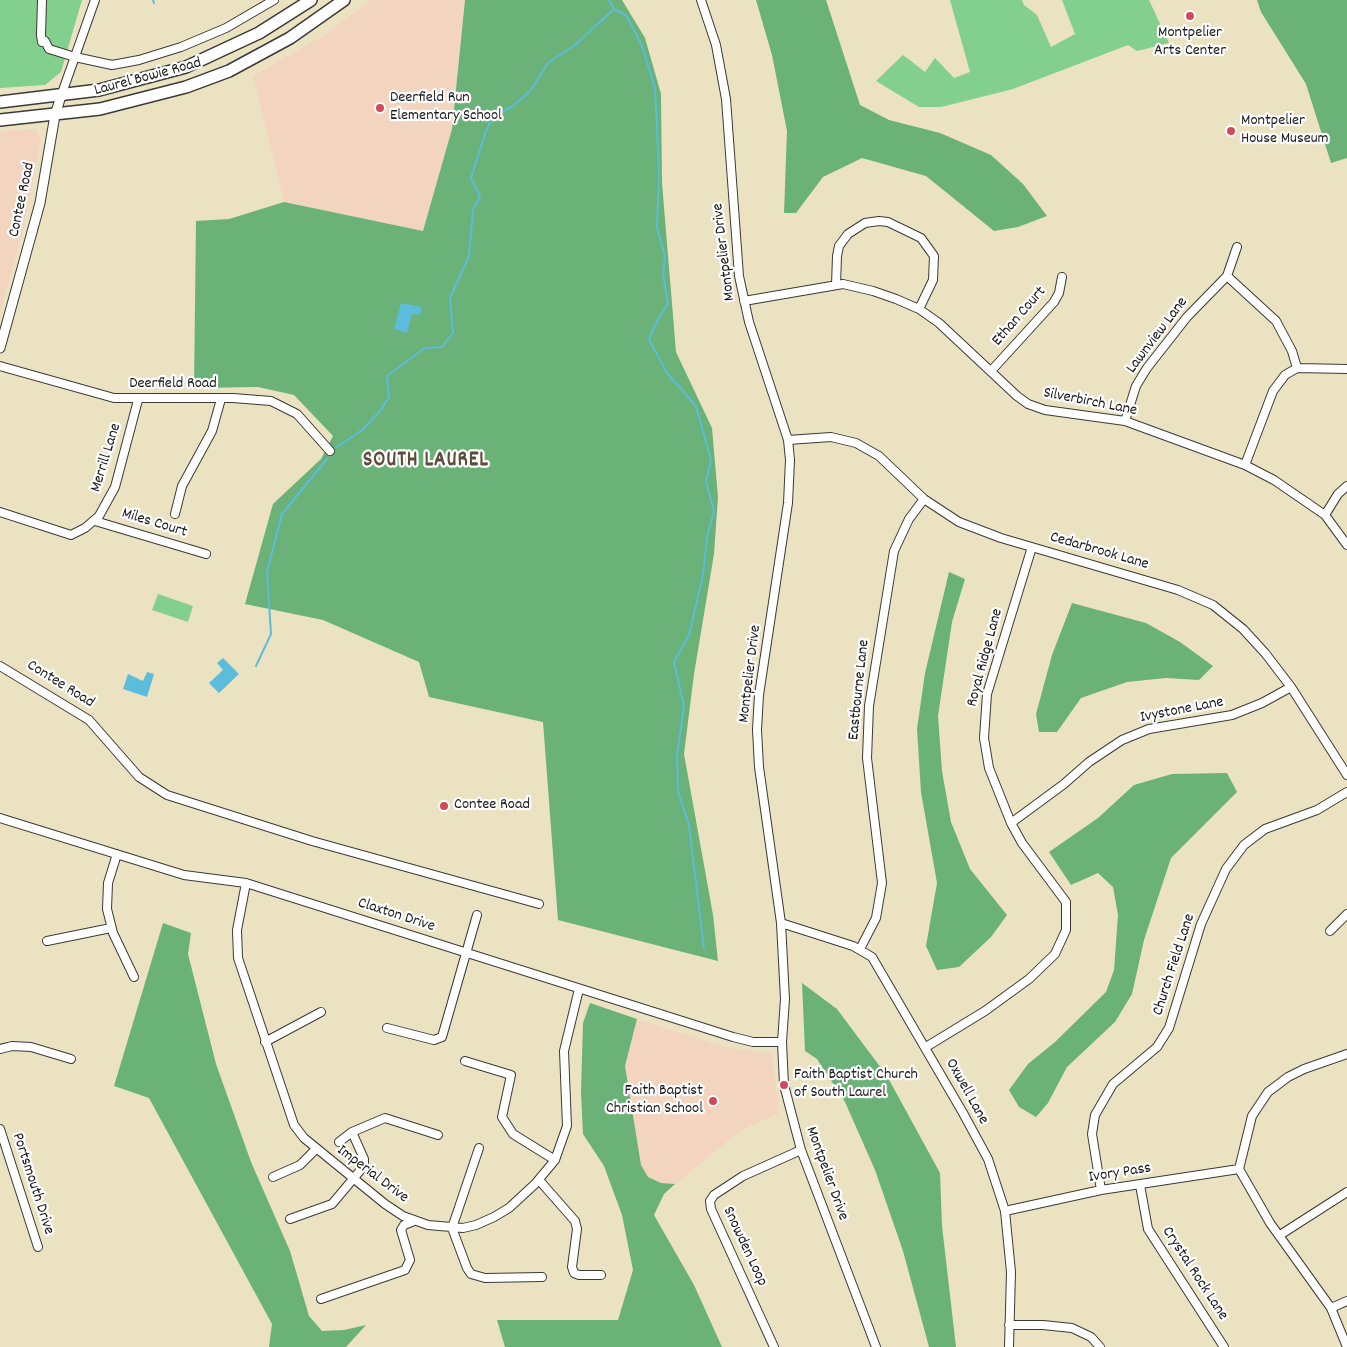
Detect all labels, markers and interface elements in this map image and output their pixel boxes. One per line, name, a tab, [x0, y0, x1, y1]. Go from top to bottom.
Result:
marker: Montpelier Arts Center	[1184, 10, 1196, 22]
place label: Montpelier Arts Center	[1154, 24, 1226, 62]
street label: Laurel Bowie Road	[92, 54, 204, 102]
place label: Deerfield Run Elementary School	[390, 89, 502, 127]
marker: Deerfield Run Elementary School	[374, 102, 386, 114]
place label: Montpelier House Museum	[1241, 112, 1329, 150]
marker: Montpelier House Museum	[1225, 125, 1237, 137]
street label: Contee Road	[6, 161, 40, 239]
street label: Montpelier Drive	[709, 202, 741, 302]
street label: Ethan Court	[989, 283, 1051, 351]
street label: Lawnview Lane	[1123, 294, 1193, 378]
street label: Deerfield Road	[129, 375, 217, 395]
street label: Silverbirch Lane	[1041, 384, 1139, 422]
street label: Merrill Lane	[87, 421, 127, 495]
district label: SOUTH LAUREL	[362, 449, 490, 475]
street label: Miles Court	[119, 505, 189, 543]
street label: Cedarbrook Lane	[1047, 529, 1151, 575]
street label: Royal Ridge Lane	[964, 607, 1008, 709]
street label: Montpelier Drive	[735, 624, 767, 724]
street label: Eastbourne Lane	[845, 639, 875, 741]
street label: Contee Road	[23, 657, 97, 713]
street label: Ivystone Lane	[1139, 694, 1225, 728]
place label: Contee Road	[454, 796, 530, 816]
marker: Contee Road	[438, 800, 450, 812]
street label: Claxton Drive	[355, 894, 437, 938]
street label: Church Field Lane	[1149, 912, 1201, 1018]
street label: Oxwell Lane	[940, 1056, 992, 1128]
place label: Faith Baptist Church of South Laurel	[794, 1066, 918, 1104]
marker: Faith Baptist Church of South Laurel	[778, 1079, 790, 1091]
place label: Faith Baptist Christian School	[606, 1082, 703, 1120]
marker: Faith Baptist Christian School	[707, 1095, 719, 1107]
street label: Montpelier Drive	[800, 1124, 852, 1224]
street label: Portsmouth Drive	[7, 1131, 57, 1237]
street label: Imperial Drive	[332, 1142, 412, 1208]
street label: Ivory Pass	[1087, 1160, 1153, 1188]
street label: Snowden Loop	[717, 1204, 771, 1290]
street label: Crystal Rock Lane	[1157, 1223, 1231, 1325]

